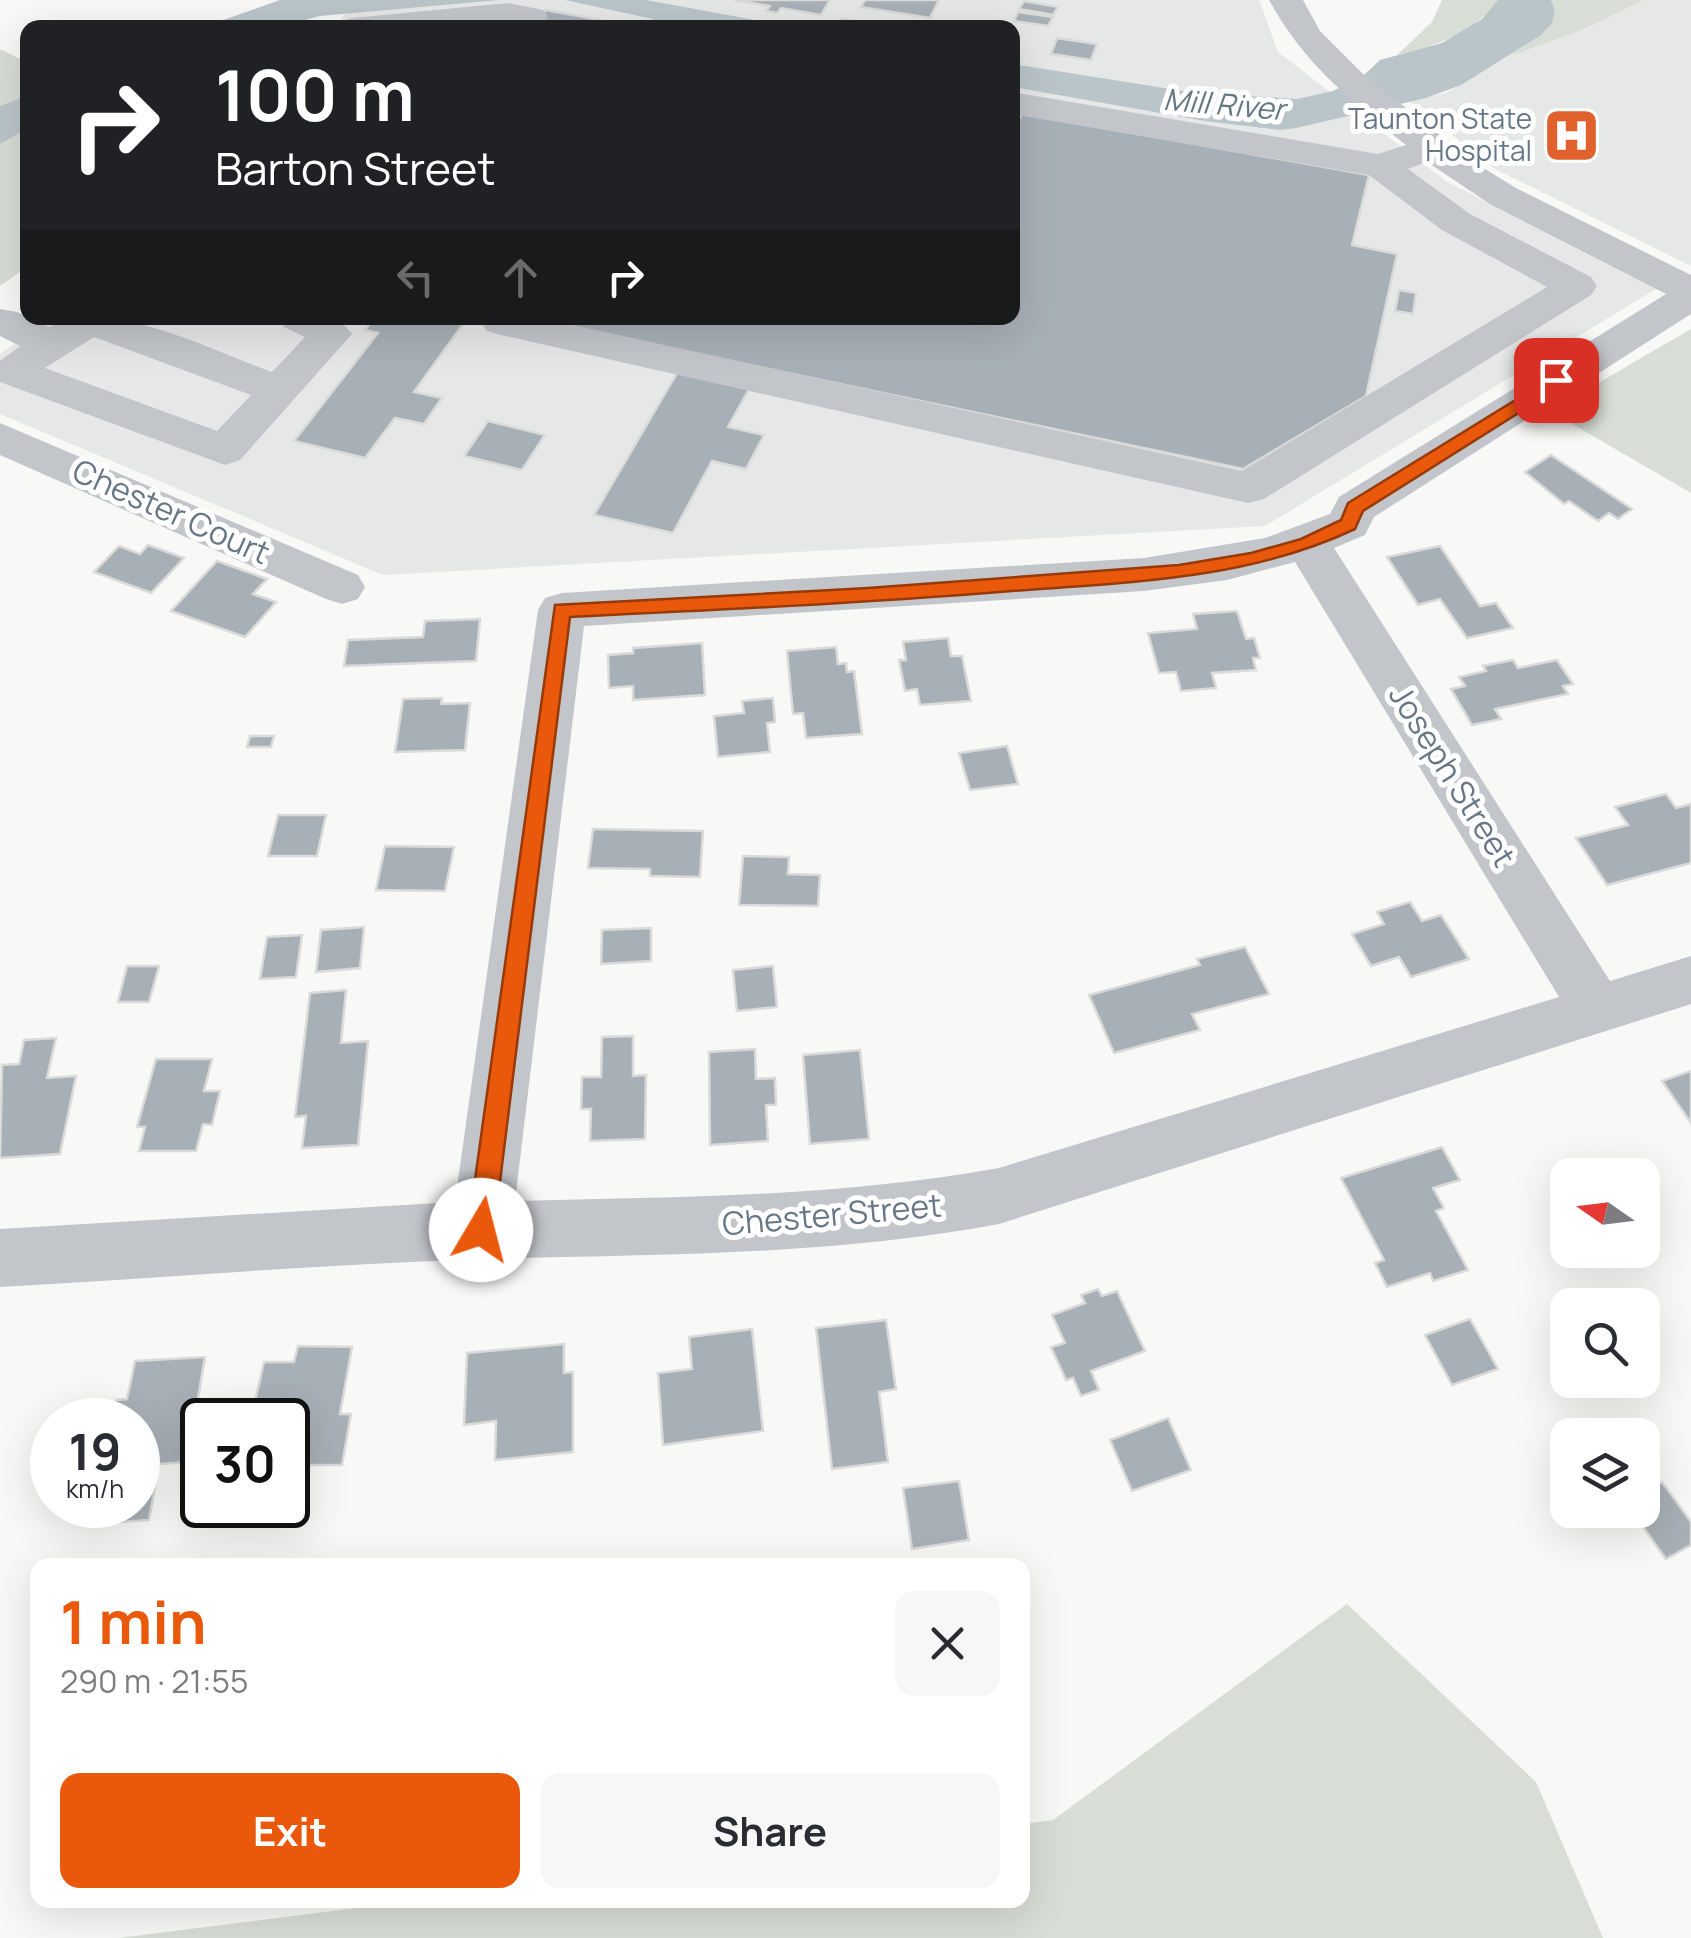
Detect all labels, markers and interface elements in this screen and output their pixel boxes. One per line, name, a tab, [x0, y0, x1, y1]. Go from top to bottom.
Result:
text: 100 m	[215, 46, 415, 142]
icon: right	[50, 60, 180, 190]
water label: Mill River	[1162, 78, 1290, 130]
place label: Taunton State Hospital	[1348, 99, 1532, 169]
hospital icon: Taunton State Hospital	[1541, 105, 1601, 165]
text: Barton Street	[215, 137, 495, 199]
icon: left	[388, 250, 443, 305]
icon: ahead	[493, 250, 548, 305]
icon: right	[598, 250, 653, 305]
pin	[1514, 338, 1599, 423]
icon: arrive	[1529, 353, 1584, 408]
street label: Chester Court	[66, 448, 277, 574]
street label: Joseph Street	[1379, 676, 1526, 875]
north arrow	[1550, 1158, 1660, 1268]
map controls	[1550, 1158, 1660, 1528]
position arrow	[429, 1178, 533, 1282]
street label: Chester Street	[720, 1182, 944, 1246]
button: search	[1550, 1288, 1660, 1398]
speed limit sign: 30	[180, 1398, 310, 1528]
text: 19	[69, 1417, 121, 1485]
button: layers	[1550, 1418, 1660, 1528]
text: km/h	[66, 1471, 124, 1506]
text: 1 min	[60, 1580, 207, 1662]
button: close	[895, 1591, 1000, 1696]
text: 290 m · 21:55	[60, 1659, 248, 1703]
button: Exit	[60, 1773, 520, 1888]
button: Share	[540, 1773, 1000, 1888]

